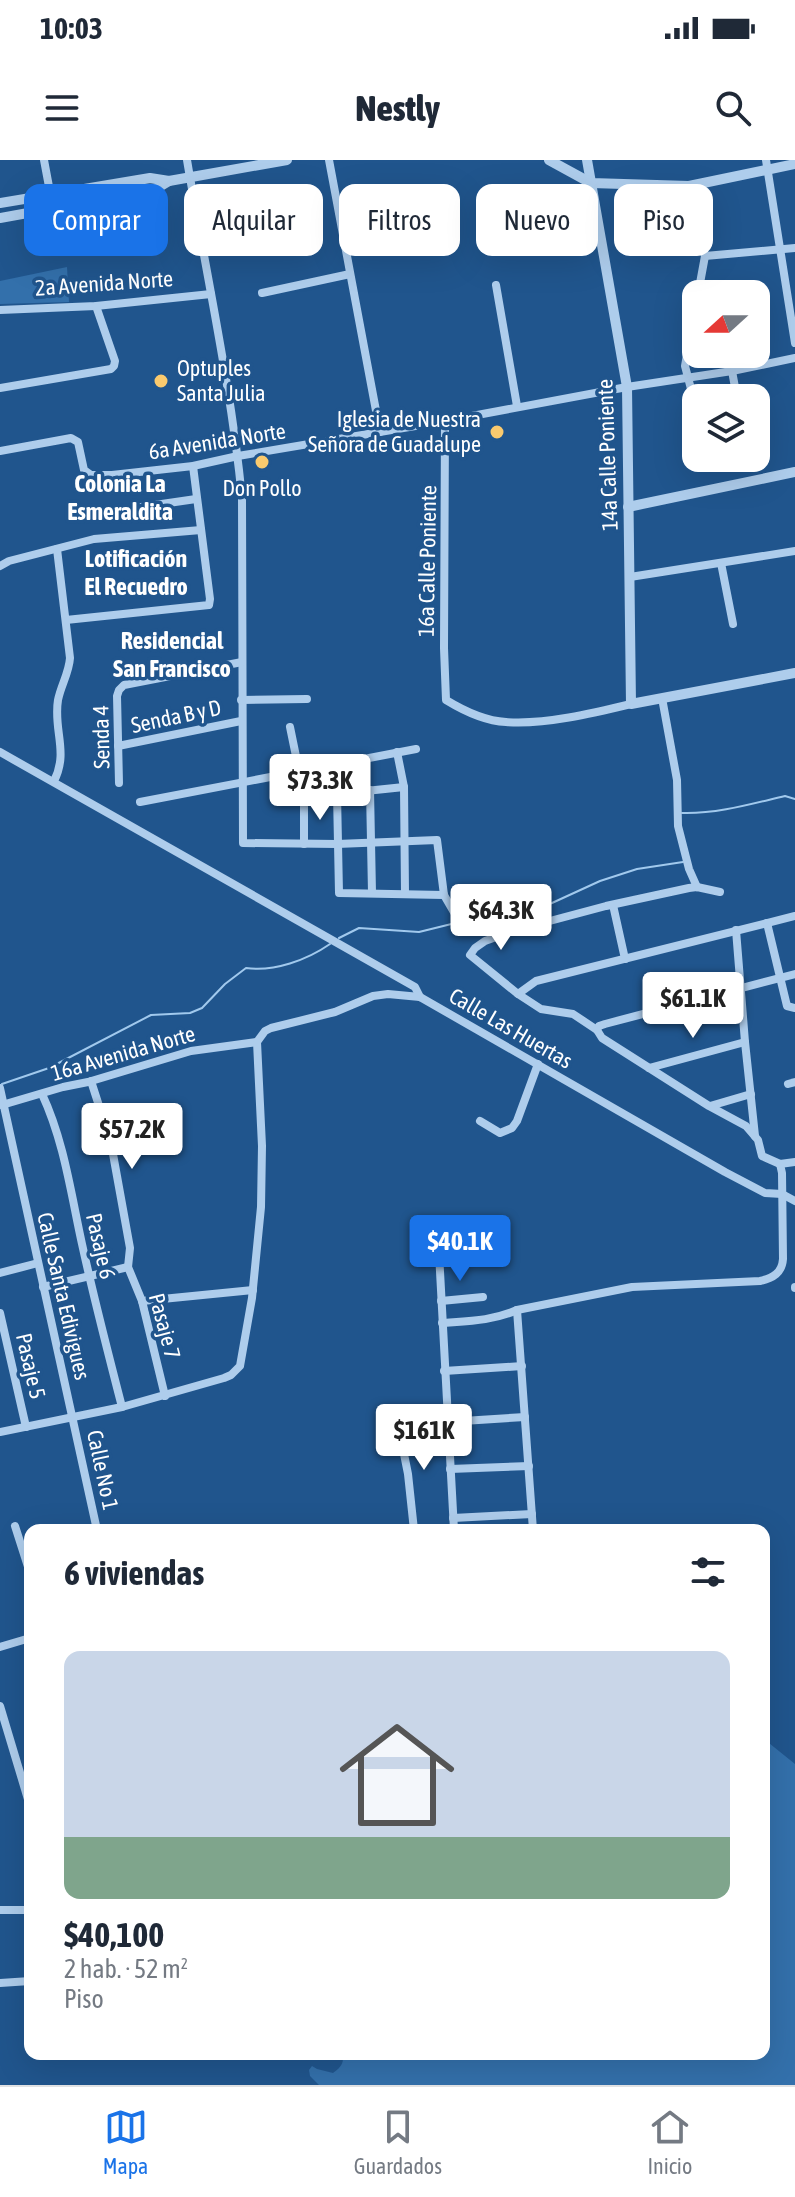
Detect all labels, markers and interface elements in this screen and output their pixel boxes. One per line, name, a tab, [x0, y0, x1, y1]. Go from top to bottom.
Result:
text: 10:03	[40, 11, 103, 45]
icon: menu	[40, 86, 84, 130]
icon: search	[711, 86, 755, 130]
text: Nestly	[355, 87, 440, 129]
chip: Comprar	[24, 184, 168, 256]
chip: Alquilar	[184, 184, 323, 256]
chip: Filtros	[339, 184, 460, 256]
chip: Nuevo	[476, 184, 598, 256]
chip: Piso	[614, 184, 713, 256]
street label: 2a Avenida Norte	[34, 265, 174, 301]
north arrow	[682, 280, 770, 368]
map controls	[682, 280, 770, 472]
place label: Optuples Santa Julia	[177, 355, 266, 406]
marker: Optuples Santa Julia	[152, 372, 170, 390]
street label: 14a Calle Poniente	[591, 379, 623, 531]
button: layers	[682, 384, 770, 472]
place label: Iglesia de Nuestra Señora de Guadalupe	[308, 406, 481, 457]
street label: 6a Avenida Norte	[147, 417, 287, 465]
marker: Iglesia de Nuestra Señora de Guadalupe	[488, 423, 506, 441]
marker: Don Pollo	[253, 453, 271, 471]
district label: Colonia La Esmeraldita	[67, 470, 173, 525]
place label: Don Pollo	[222, 475, 302, 501]
street label: 16a Calle Poniente	[413, 485, 441, 637]
district label: Lotificación El Recuedro	[84, 545, 188, 600]
district label: Residencial San Francisco	[113, 627, 231, 682]
street label: Senda B y D	[129, 694, 223, 738]
street label: Senda 4	[87, 705, 115, 769]
pin: $73.3K	[255, 754, 385, 822]
text: $73.3K	[288, 765, 352, 795]
pin: $64.3K	[436, 884, 566, 952]
text: $64.3K	[469, 895, 533, 925]
pin: $61.1K	[628, 972, 758, 1040]
street label: Calle Las Huertas	[445, 982, 577, 1074]
text: $61.1K	[661, 983, 725, 1013]
street label: 16a Avenida Norte	[48, 1020, 198, 1086]
pin: $57.2K	[67, 1103, 197, 1171]
text: $57.2K	[100, 1114, 164, 1144]
street label: Calle Santa Edivigues	[32, 1210, 96, 1383]
street label: Pasaje 6	[81, 1210, 121, 1282]
pin: $40.1K	[395, 1215, 525, 1283]
text: $40.1K	[428, 1226, 492, 1256]
street label: Pasaje 7	[144, 1290, 186, 1362]
street label: Pasaje 5	[11, 1330, 51, 1402]
pin: $161K	[368, 1404, 480, 1472]
text: $161K	[394, 1415, 454, 1445]
street label: Calle No 1	[82, 1428, 124, 1512]
icon: filters	[686, 1550, 730, 1594]
text: 6 viviendas	[64, 1553, 204, 1592]
icon: home	[325, 1703, 469, 1847]
text: $40,100	[64, 1915, 164, 1954]
text: 2 hab. · 52 m²	[64, 1954, 188, 1984]
text: Piso	[64, 1984, 104, 2014]
tab: Mapa	[103, 2105, 148, 2179]
tab: Guardados	[354, 2105, 442, 2179]
tab: Inicio	[647, 2105, 692, 2179]

